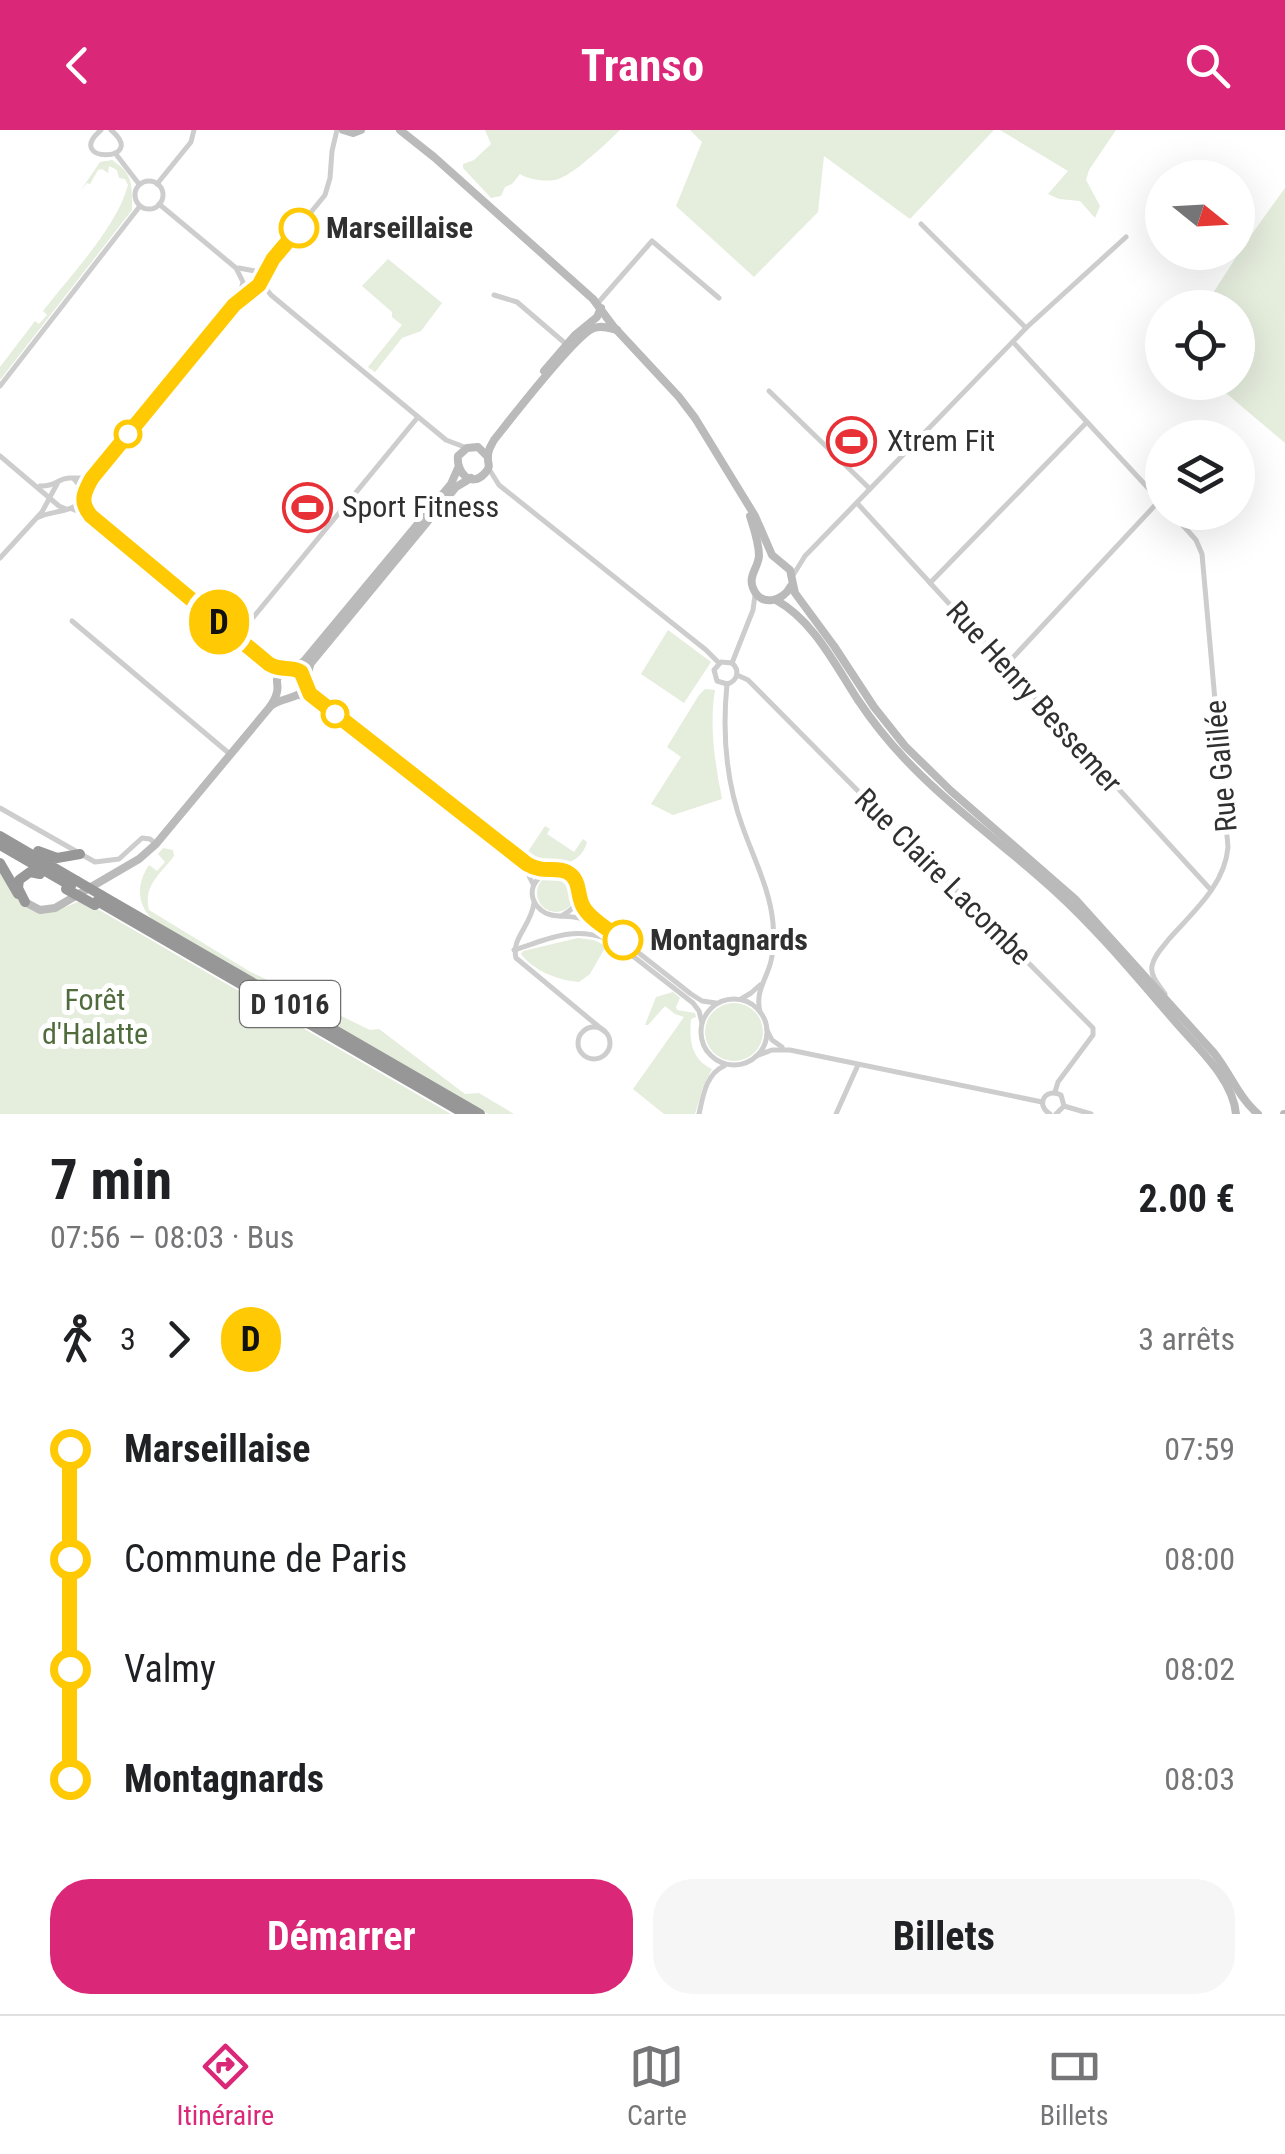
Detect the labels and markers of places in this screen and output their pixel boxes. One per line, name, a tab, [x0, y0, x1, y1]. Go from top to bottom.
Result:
marker: Marseillaise	[280, 209, 318, 247]
place label: Marseillaise	[326, 210, 473, 245]
sports icon: Xtrem Fit	[826, 415, 878, 467]
unlabelled marker	[115, 421, 141, 447]
place label: Xtrem Fit	[887, 423, 995, 458]
sports icon: Sport Fitness	[281, 481, 333, 533]
place label: Sport Fitness	[342, 489, 499, 524]
unlabelled marker	[322, 701, 348, 727]
marker: Montagnards	[604, 921, 642, 959]
place label: Montagnards	[650, 922, 808, 957]

